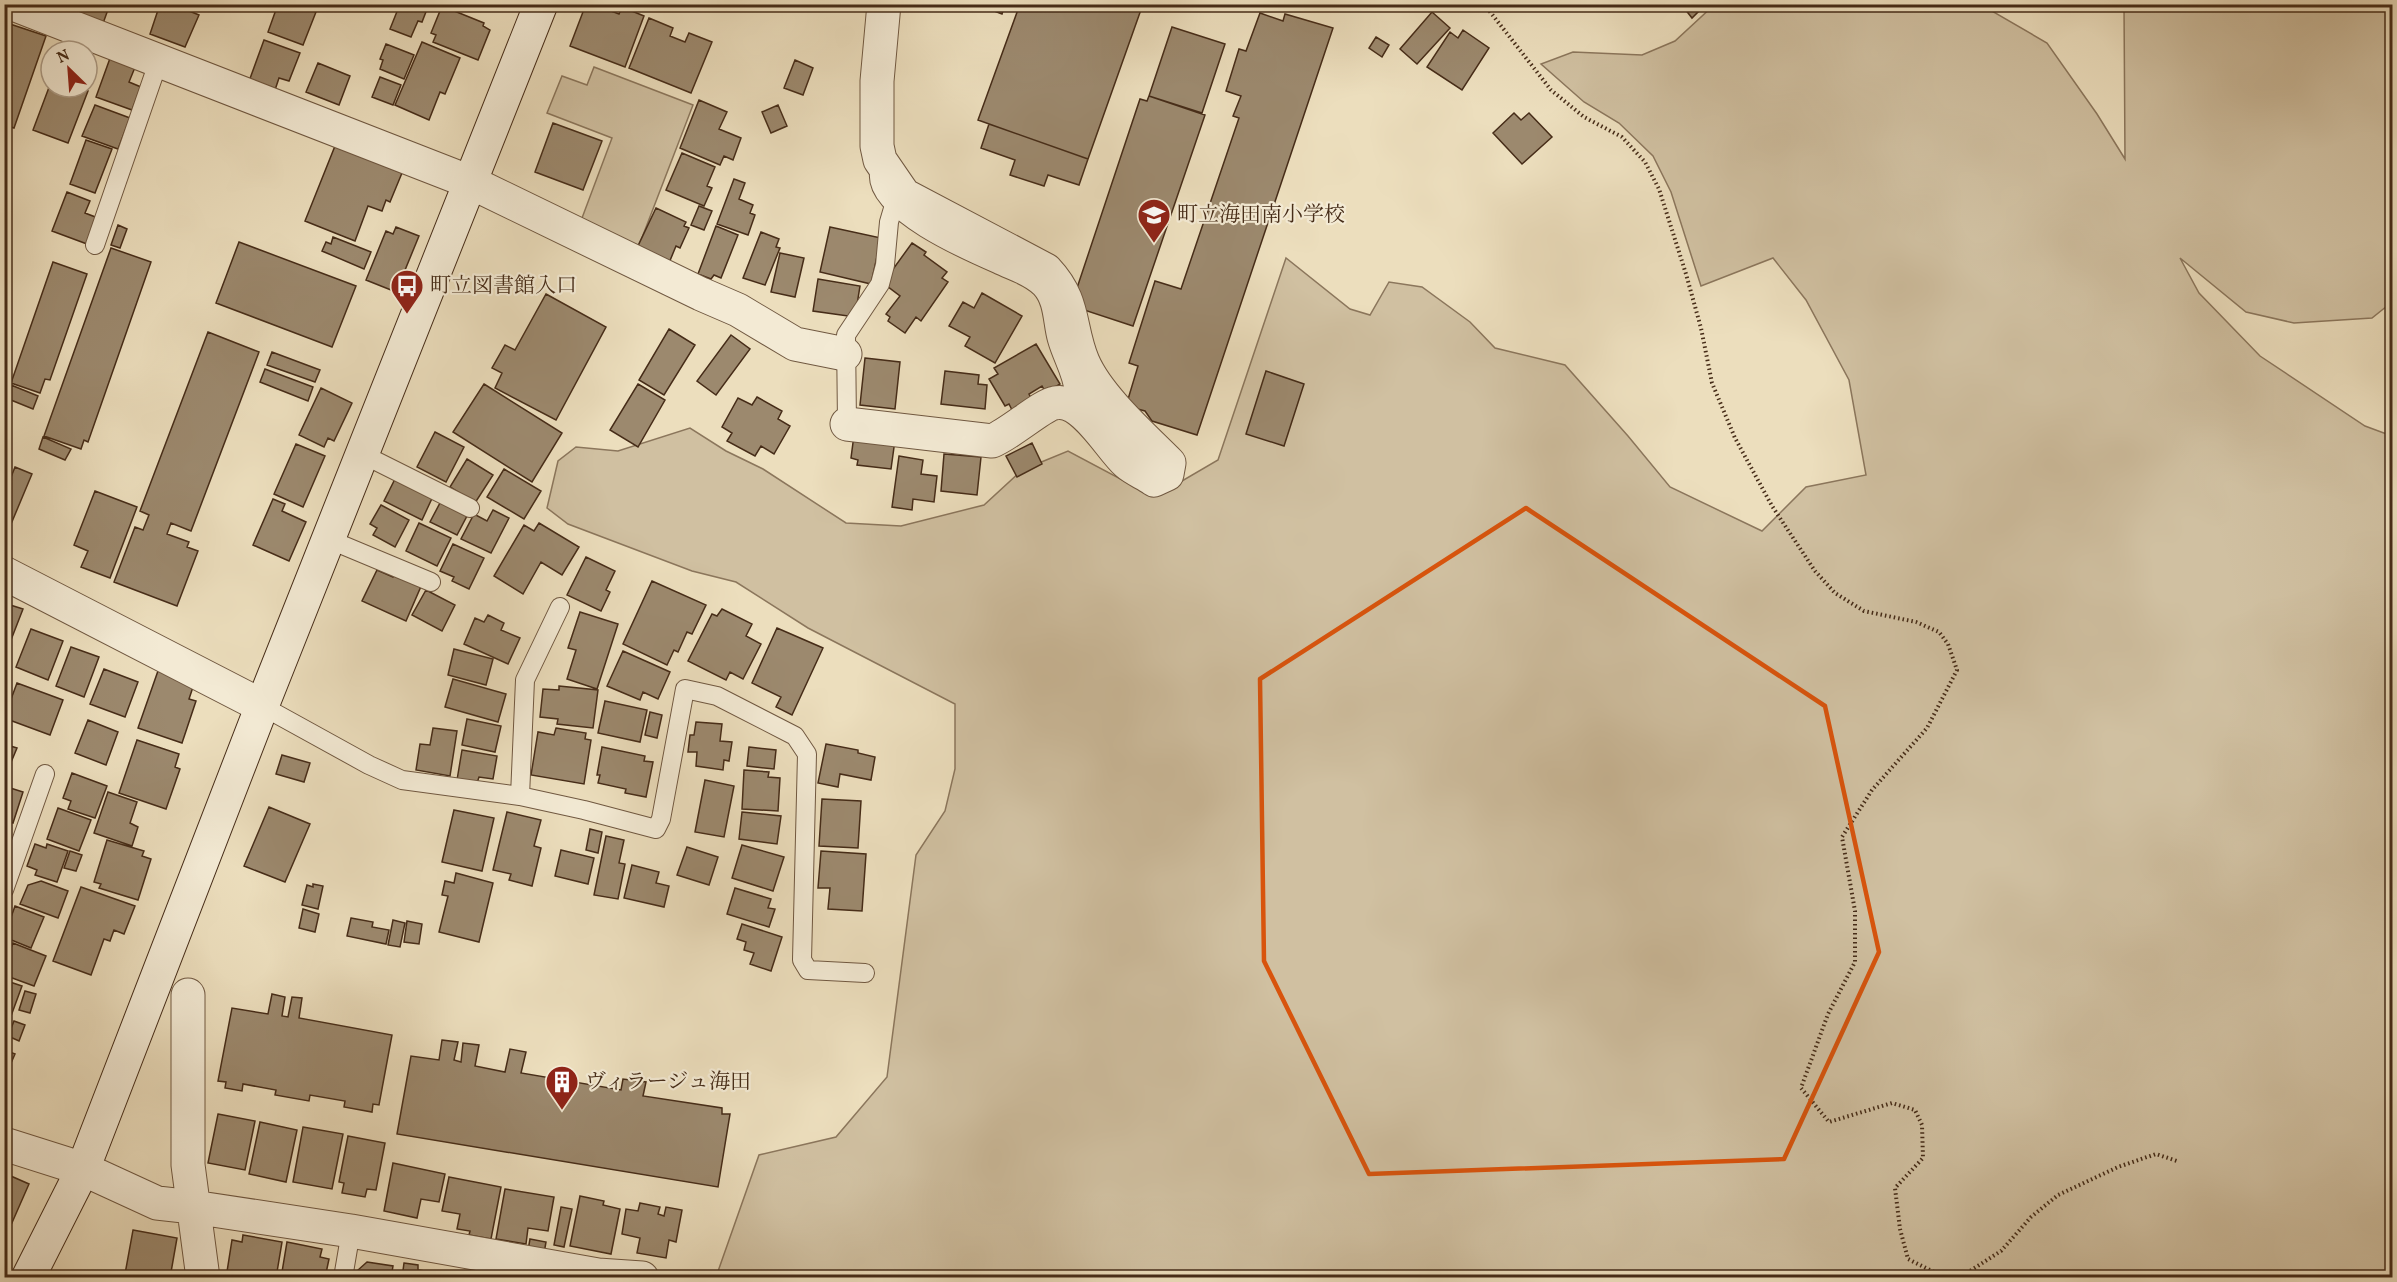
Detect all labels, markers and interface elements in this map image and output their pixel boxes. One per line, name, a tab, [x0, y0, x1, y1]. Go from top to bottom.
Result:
north arrow	[39, 39, 99, 99]
text: N	[54, 45, 74, 70]
school or university icon: 町立海田南小学校	[1136, 197, 1172, 244]
place label: 町立海田南小学校	[1177, 201, 1345, 230]
bus stop icon: 町立図書館入口	[389, 268, 425, 315]
place label: 町立図書館入口	[430, 272, 577, 301]
building icon: ヴィラージュ海田	[544, 1064, 580, 1111]
place label: ヴィラージュ海田	[585, 1068, 751, 1097]

